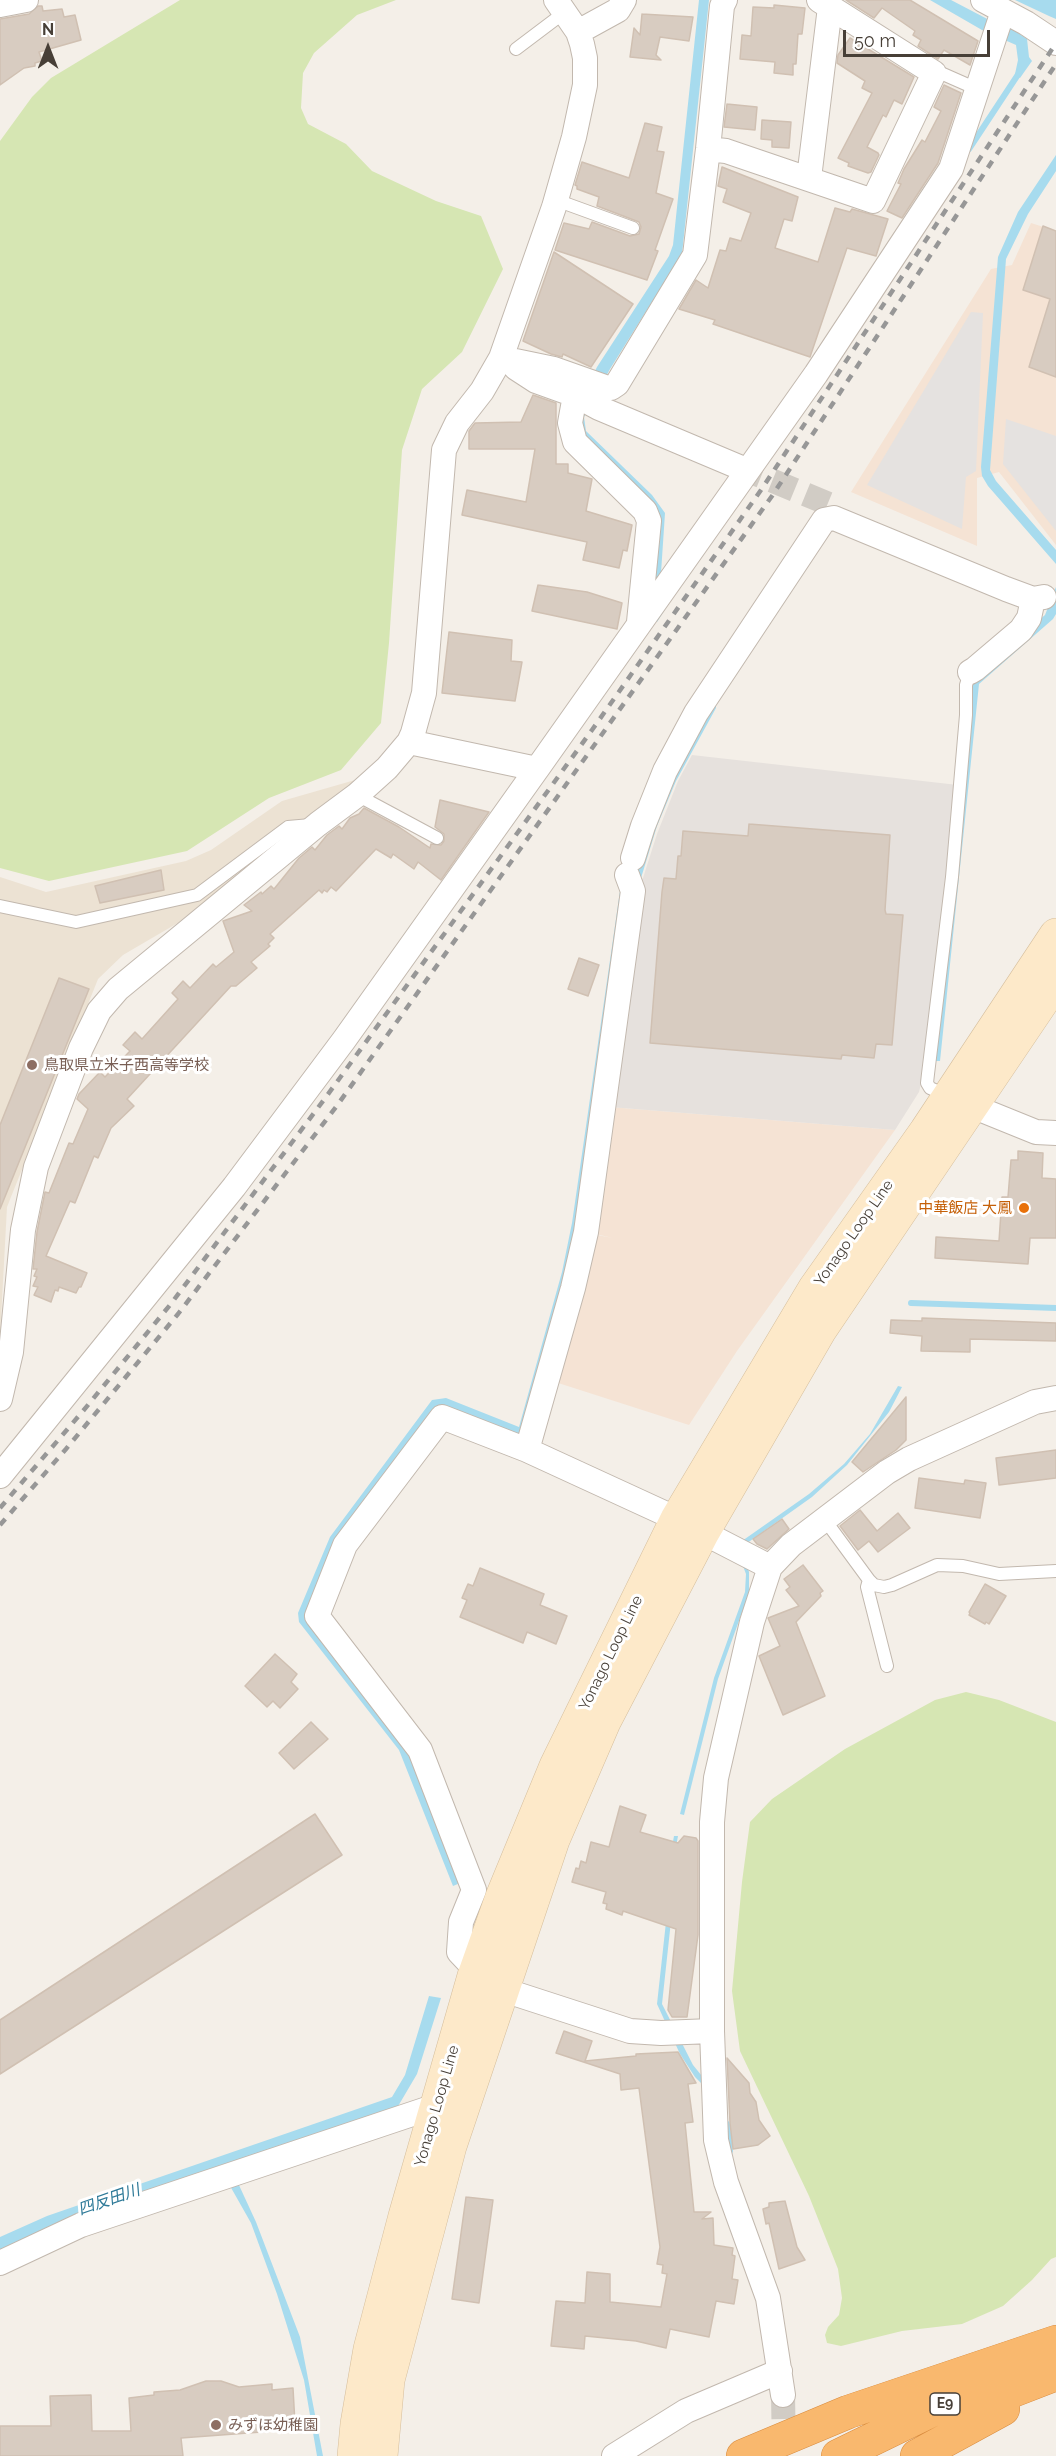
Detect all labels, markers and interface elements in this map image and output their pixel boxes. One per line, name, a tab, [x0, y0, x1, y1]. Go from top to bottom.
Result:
north arrow	[18, 18, 78, 78]
scale bar	[846, 18, 993, 56]
text: N	[42, 20, 54, 39]
text: 50 m	[854, 30, 896, 51]
place label: 鳥取県立米子西高等学校	[44, 1056, 209, 1074]
marker: 鳥取県立米子西高等学校	[25, 1058, 39, 1072]
street label: Yonago Loop Line	[811, 1177, 897, 1289]
place label: 中華飯店 大鳳	[918, 1199, 1012, 1217]
marker: 中華飯店 大鳳	[1017, 1201, 1031, 1215]
street label: Yonago Loop Line	[575, 1593, 647, 1713]
street label: Yonago Loop Line	[411, 2043, 463, 2169]
water label: 四反田川	[76, 2181, 142, 2219]
road number: E9	[930, 2393, 960, 2415]
place label: みずほ幼稚園	[228, 2416, 318, 2434]
marker: みずほ幼稚園	[209, 2418, 223, 2432]

